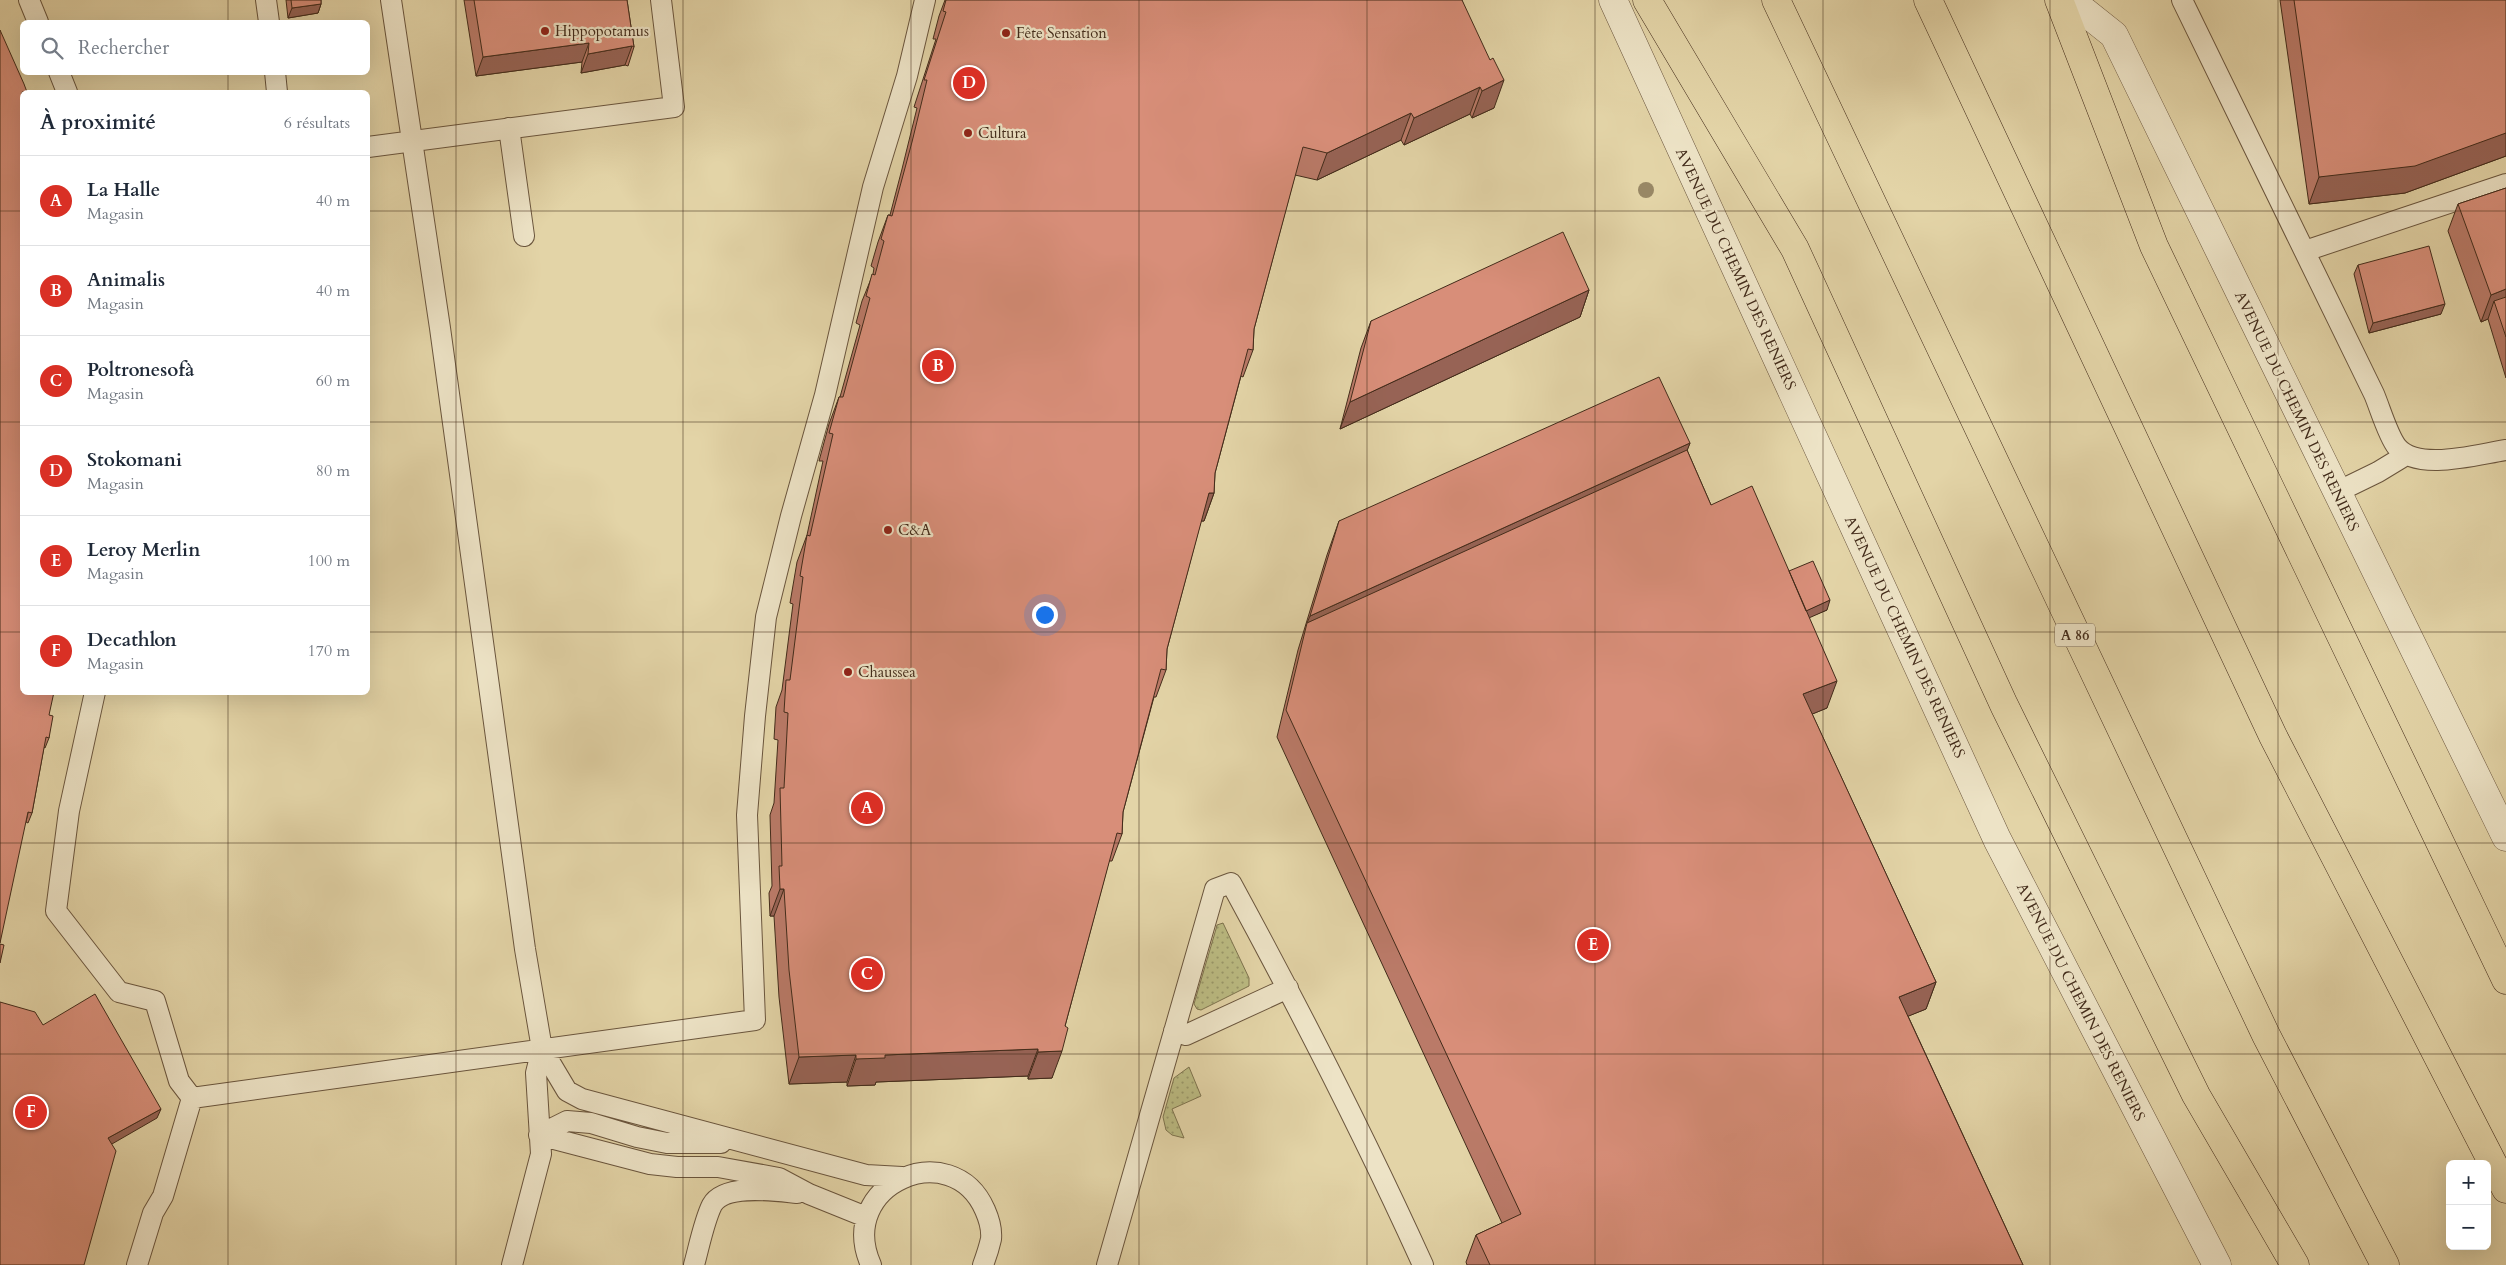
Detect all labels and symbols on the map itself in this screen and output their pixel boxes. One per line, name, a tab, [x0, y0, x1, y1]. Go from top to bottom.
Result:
place label: Hippopotamus	[555, 21, 649, 41]
place label: Fête Sensation	[1016, 23, 1107, 43]
marker: Hippopotamus	[539, 25, 551, 37]
marker: Fête Sensation	[1000, 27, 1012, 39]
pin: D	[953, 64, 985, 102]
place label: Cultura	[978, 123, 1027, 143]
marker: Cultura	[962, 127, 974, 139]
street label: AVENUE DU CHEMIN DES RENIERS	[1671, 145, 1801, 393]
street label: AVENUE DU CHEMIN DES RENIERS	[2230, 288, 2364, 534]
pin: B	[922, 347, 954, 385]
street label: AVENUE DU CHEMIN DES RENIERS	[1840, 513, 1970, 761]
place label: C&A	[898, 520, 932, 540]
marker: C&A	[882, 524, 894, 536]
your location	[1032, 602, 1058, 628]
road number: A 86	[2055, 624, 2095, 646]
place label: Chaussea	[858, 662, 916, 682]
marker: Chaussea	[842, 666, 854, 678]
pin: A	[851, 789, 883, 827]
street label: AVENUE DU CHEMIN DES RENIERS	[2012, 879, 2150, 1125]
pin: E	[1577, 926, 1609, 964]
pin: C	[851, 955, 883, 993]
pin: F	[15, 1093, 47, 1131]

